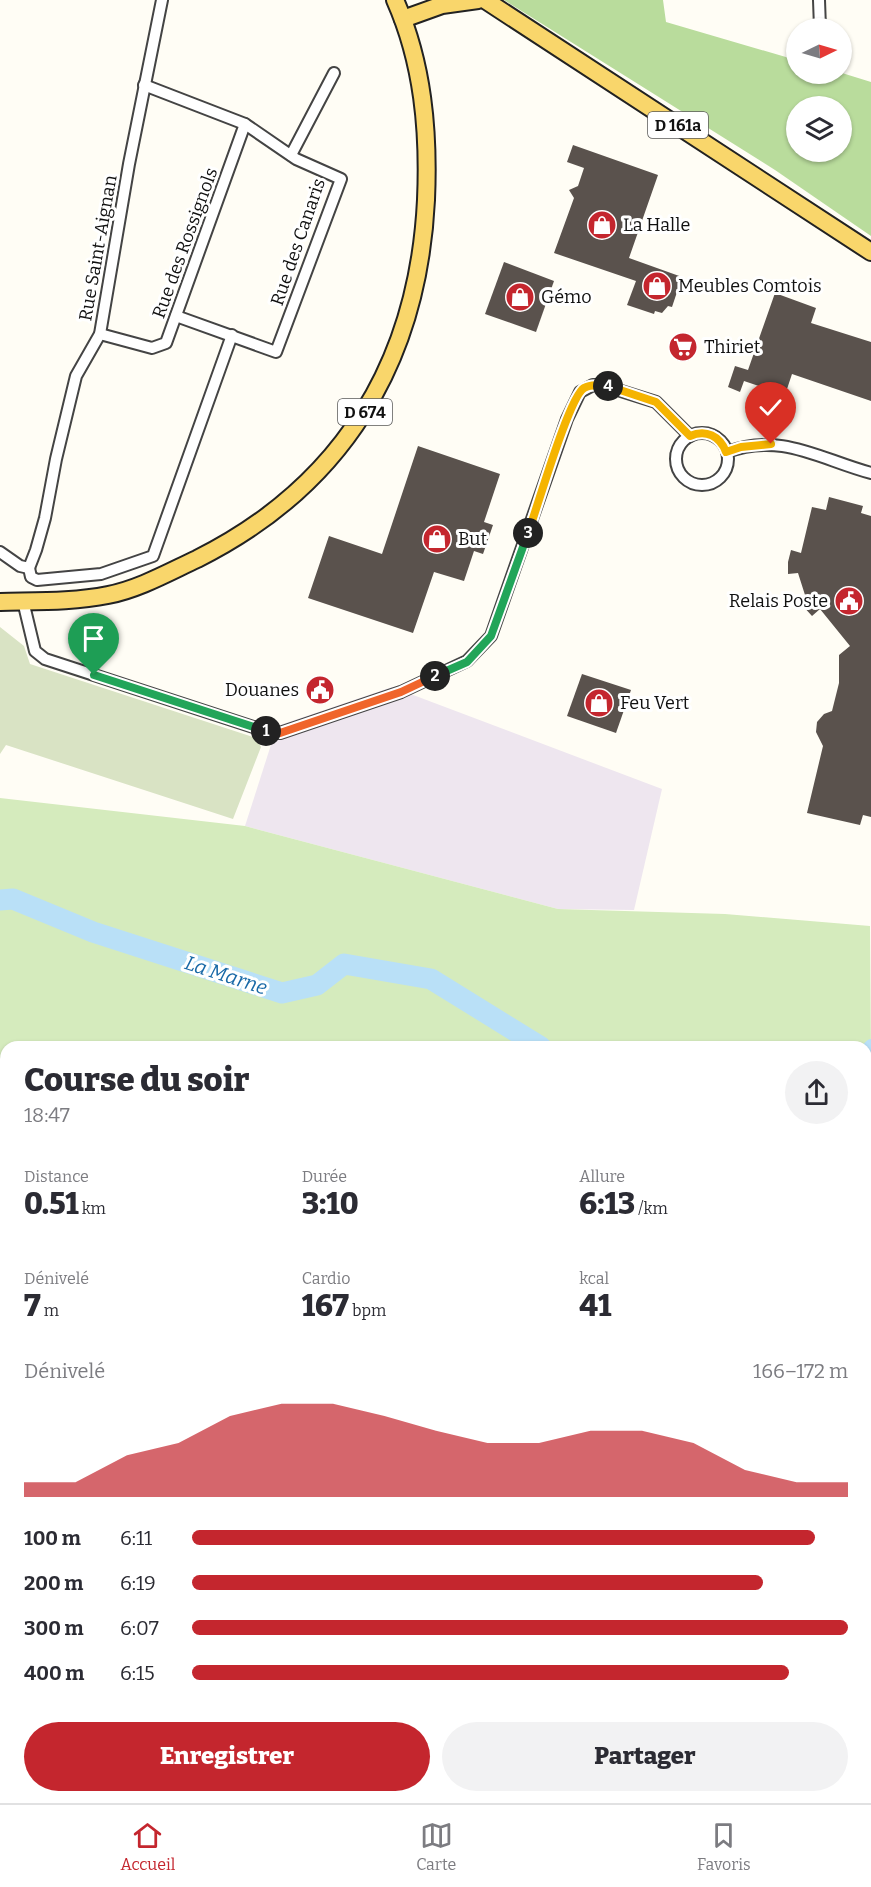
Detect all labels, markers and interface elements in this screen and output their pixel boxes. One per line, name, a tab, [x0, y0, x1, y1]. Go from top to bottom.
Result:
north arrow	[786, 18, 852, 84]
map controls	[786, 18, 852, 162]
button: layers	[786, 96, 852, 162]
road number: D 161a	[648, 112, 708, 138]
street label: Rue des Rossignols	[148, 165, 222, 321]
street label: Rue Saint-Aignan	[74, 173, 122, 323]
street label: Rue des Canaris	[266, 176, 330, 308]
shop icon: La Halle	[586, 209, 618, 241]
place label: La Halle	[623, 214, 690, 236]
shop icon: Meubles Comtois	[641, 270, 673, 302]
place label: Meubles Comtois	[678, 275, 822, 297]
shop icon: Gémo	[504, 281, 536, 313]
place label: Gémo	[541, 286, 592, 308]
supermarket icon: Thiriet	[667, 331, 699, 363]
place label: Thiriet	[704, 336, 761, 358]
pin: 4	[593, 371, 623, 401]
text: 4	[603, 376, 613, 395]
pin	[745, 382, 796, 444]
icon: check	[754, 391, 787, 424]
road number: D 674	[338, 399, 392, 425]
pin: 3	[513, 518, 543, 548]
shop icon: But	[421, 523, 453, 555]
text: 3	[523, 523, 533, 542]
place label: But	[458, 528, 487, 550]
public building icon: Relais Poste	[833, 585, 865, 617]
place label: Relais Poste	[729, 590, 828, 612]
pin	[68, 613, 119, 675]
icon: arrive	[77, 622, 110, 655]
pin: 2	[420, 661, 450, 691]
text: 2	[430, 666, 440, 685]
public building icon: Douanes	[304, 674, 336, 706]
place label: Douanes	[225, 679, 299, 701]
shop icon: Feu Vert	[583, 687, 615, 719]
place label: Feu Vert	[620, 692, 690, 714]
pin: 1	[251, 716, 281, 746]
text: 1	[263, 721, 269, 740]
water label: La Marne	[182, 950, 270, 1000]
text: Course du soir	[24, 1060, 249, 1100]
button: share	[785, 1061, 848, 1124]
text: 18:47	[24, 1103, 70, 1127]
text: Distance	[24, 1167, 89, 1186]
text: Durée	[302, 1167, 347, 1186]
text: Allure	[579, 1167, 625, 1186]
text: 0.51	[24, 1186, 78, 1222]
text: 3:10	[302, 1186, 359, 1222]
text: 6:13	[579, 1186, 635, 1222]
text: km	[78, 1199, 106, 1218]
text: /km	[635, 1199, 668, 1218]
text: Dénivelé	[24, 1269, 89, 1288]
text: Cardio	[302, 1269, 351, 1288]
text: kcal	[579, 1269, 609, 1288]
text: 7	[24, 1288, 41, 1324]
text: 167	[302, 1288, 349, 1324]
text: 41	[579, 1288, 611, 1324]
text: m	[41, 1301, 59, 1320]
text: bpm	[349, 1301, 386, 1320]
text: Dénivelé	[24, 1359, 105, 1383]
text: 166–172 m	[753, 1359, 848, 1383]
text: 100 m	[24, 1526, 81, 1550]
text: 6:11	[120, 1526, 152, 1550]
text: 200 m	[24, 1571, 83, 1595]
text: 6:19	[120, 1571, 156, 1595]
text: 300 m	[24, 1616, 84, 1640]
text: 6:07	[120, 1616, 159, 1640]
text: 400 m	[24, 1661, 84, 1685]
text: 6:15	[120, 1661, 155, 1685]
button: Enregistrer	[24, 1722, 430, 1791]
button: Partager	[442, 1722, 848, 1791]
tab: Accueil	[120, 1819, 175, 1874]
tab: Carte	[416, 1819, 456, 1874]
tab: Favoris	[697, 1819, 751, 1874]

